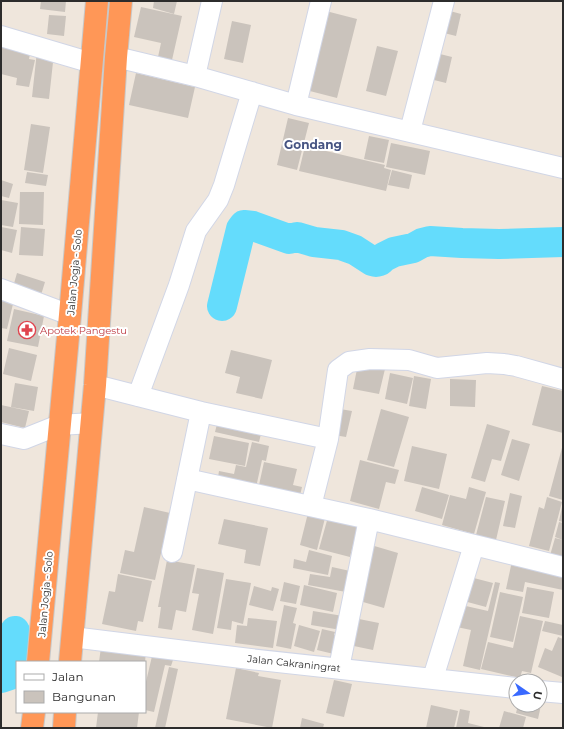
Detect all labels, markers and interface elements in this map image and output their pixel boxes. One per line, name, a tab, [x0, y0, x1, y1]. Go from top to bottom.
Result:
district label: Gondang	[284, 137, 342, 152]
street label: Jalan Jogja - Solo	[64, 229, 85, 316]
pharmacy icon: Apotek Pangestu	[17, 320, 37, 340]
place label: Apotek Pangestu	[40, 324, 127, 337]
street label: Jalan Jogja - Solo	[35, 551, 56, 638]
street label: Jalan Cakraningrat	[246, 652, 341, 675]
legend	[16, 661, 146, 713]
text: Jalan	[51, 669, 84, 684]
north arrow	[508, 673, 548, 713]
text: Bangunan	[52, 689, 116, 704]
text: U	[530, 689, 546, 701]

